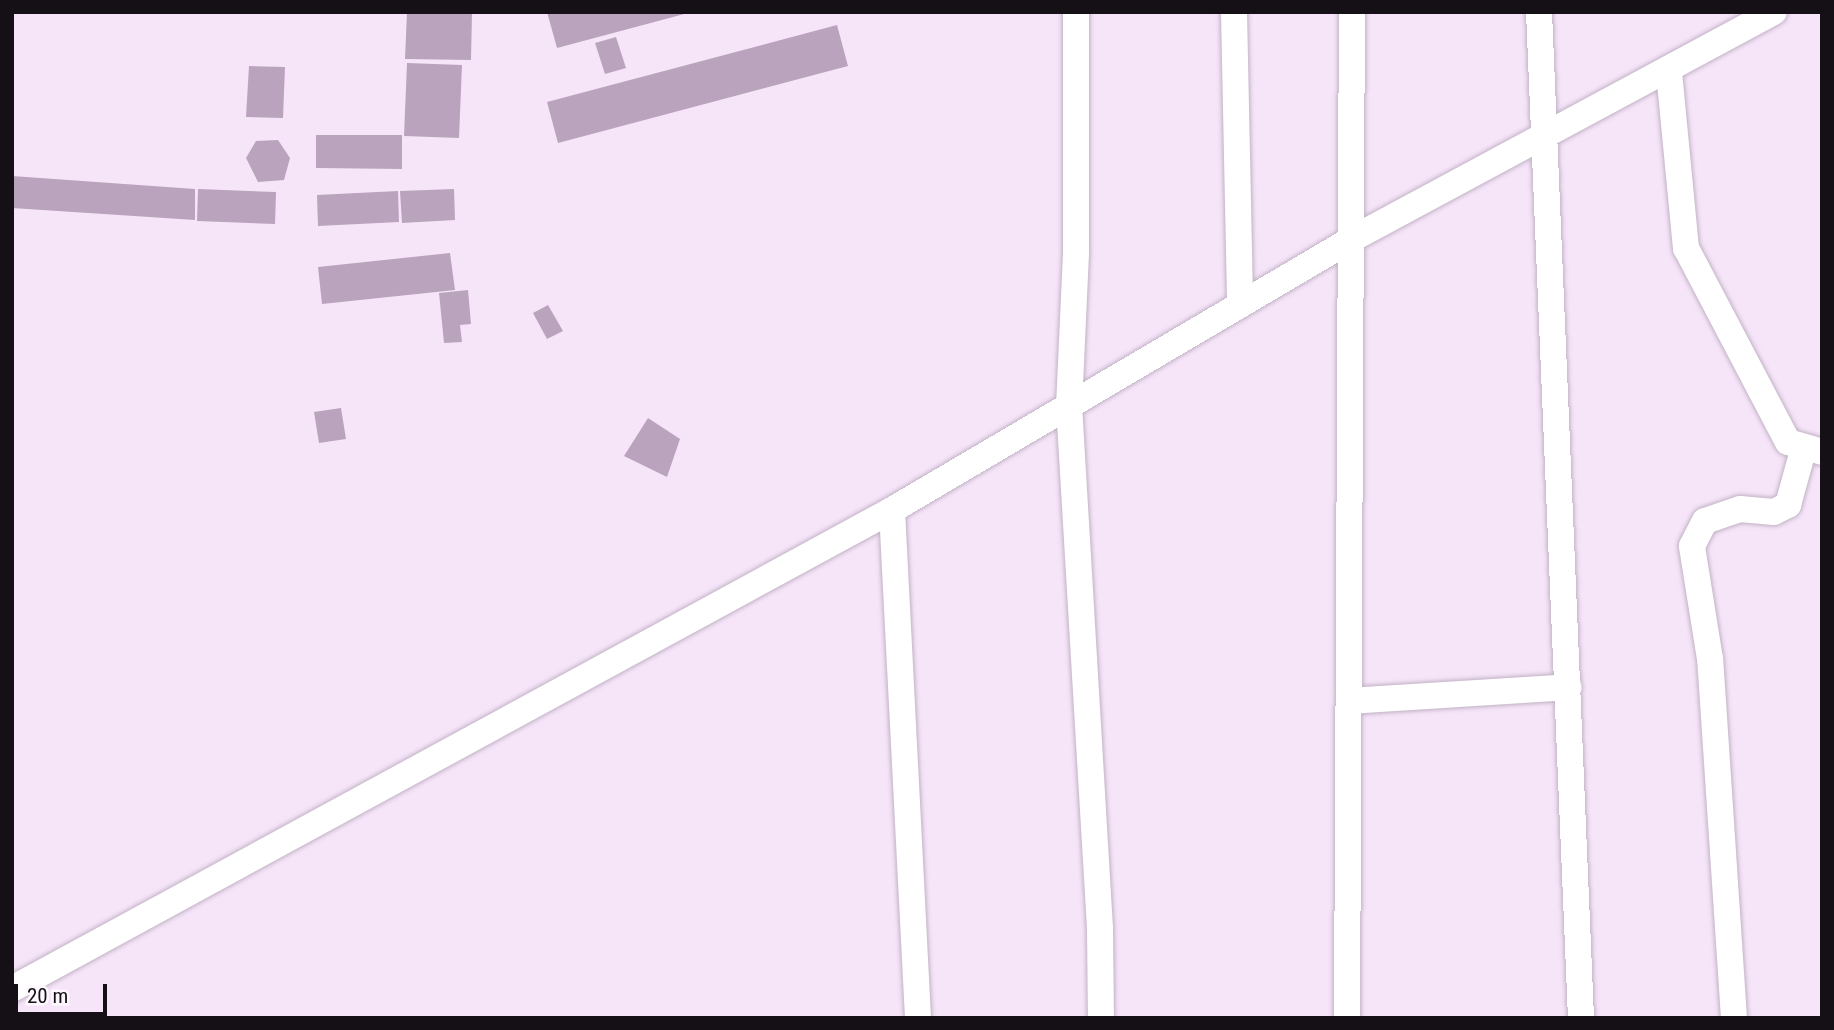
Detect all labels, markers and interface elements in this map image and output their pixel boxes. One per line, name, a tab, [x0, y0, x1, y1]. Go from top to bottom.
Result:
scale bar	[18, 970, 110, 1014]
text: 20 m	[27, 984, 68, 1008]

